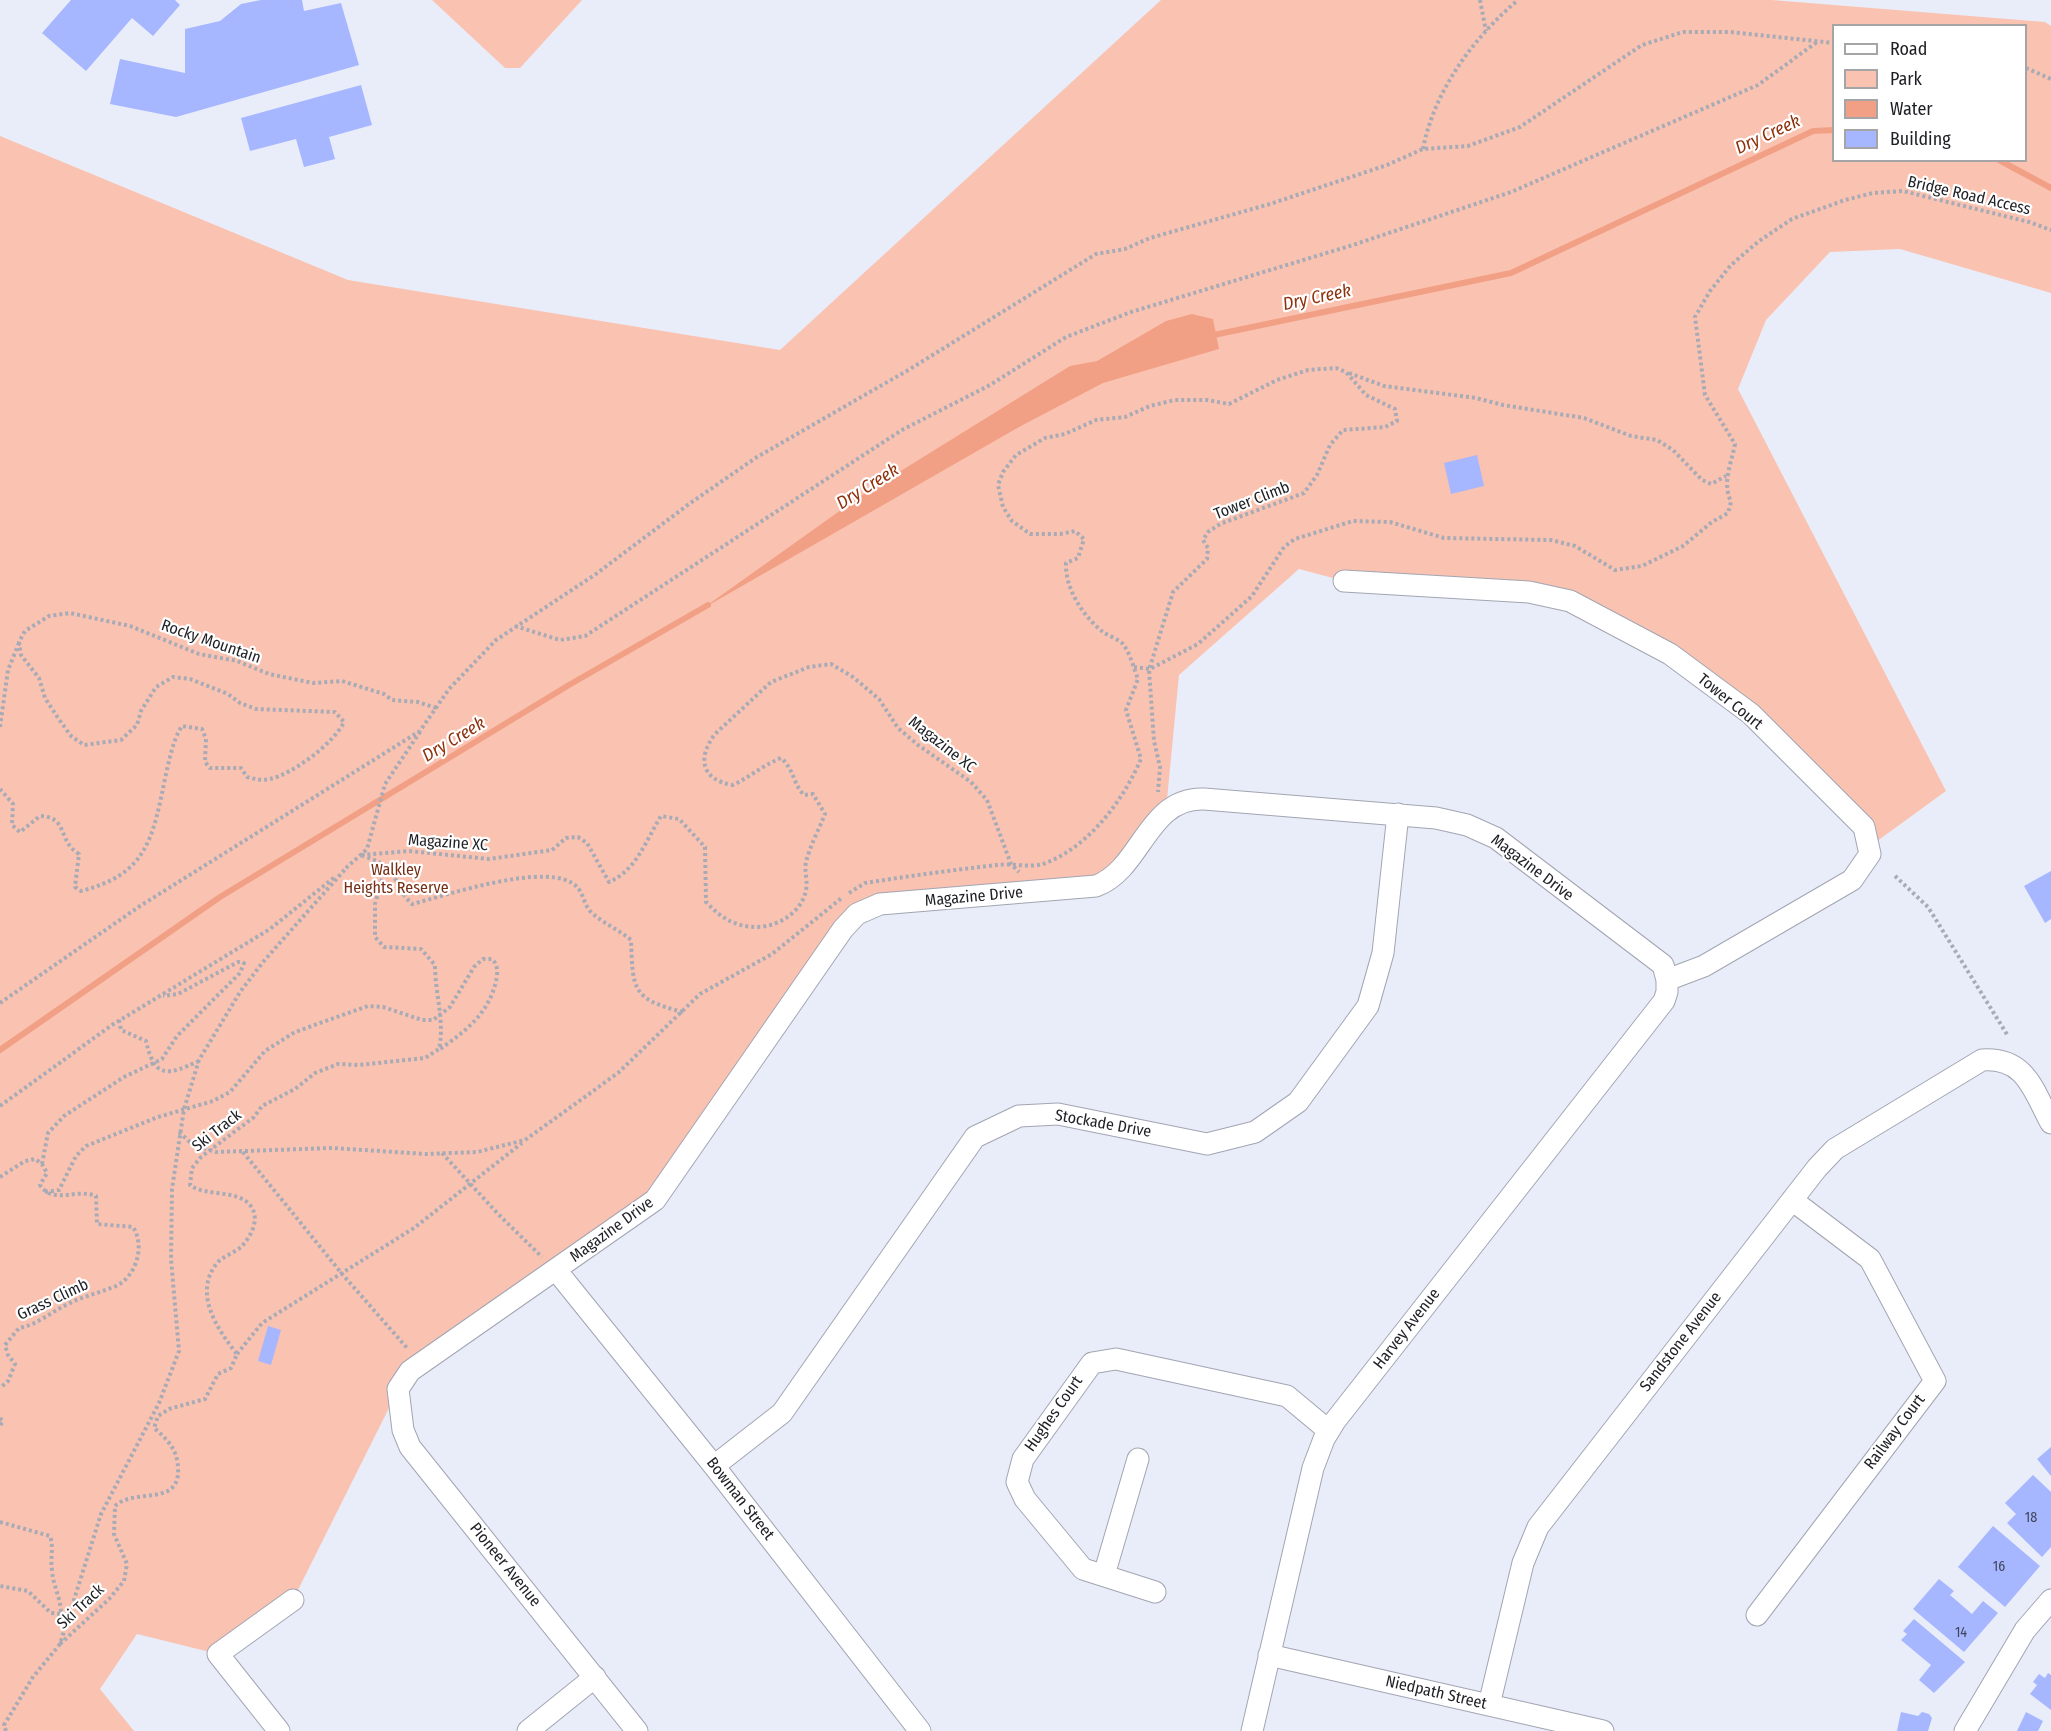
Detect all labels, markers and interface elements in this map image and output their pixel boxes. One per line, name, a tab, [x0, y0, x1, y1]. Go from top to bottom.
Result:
legend	[1832, 24, 2027, 162]
text: Road	[1890, 38, 1927, 60]
text: Park	[1890, 68, 1922, 90]
text: Water	[1890, 98, 1933, 120]
water label: Dry Creek	[1732, 111, 1804, 159]
text: Building	[1890, 128, 1951, 150]
street label: Bridge Road Access	[1906, 173, 2032, 219]
water label: Dry Creek	[1281, 280, 1353, 316]
water label: Dry Creek	[833, 459, 903, 515]
street label: Tower Climb	[1211, 478, 1293, 524]
street label: Rocky Mountain	[159, 616, 263, 668]
street label: Tower Court	[1694, 670, 1766, 734]
water label: Dry Creek	[419, 713, 489, 767]
street label: Magazine XC	[904, 713, 980, 777]
street label: Magazine XC	[407, 831, 489, 855]
street label: Magazine Drive	[1487, 831, 1577, 905]
park label: Walkley Heights Reserve	[343, 861, 449, 899]
street label: Magazine Drive	[924, 883, 1024, 911]
street label: Ski Track	[188, 1106, 246, 1156]
street label: Stockade Drive	[1053, 1106, 1153, 1142]
street label: Magazine Drive	[567, 1193, 657, 1267]
street label: Grass Climb	[14, 1275, 92, 1325]
street label: Harvey Avenue	[1370, 1285, 1444, 1373]
street label: Sandstone Avenue	[1636, 1288, 1726, 1396]
street label: Hughes Court	[1021, 1372, 1087, 1456]
street label: Railway Court	[1861, 1391, 1929, 1473]
street label: Bowman Street	[702, 1454, 778, 1544]
house number: 18	[2025, 1510, 2037, 1526]
street label: Pioneer Avenue	[465, 1519, 545, 1611]
house number: 16	[1993, 1559, 2005, 1575]
street label: Ski Track	[53, 1580, 109, 1634]
house number: 14	[1955, 1625, 1967, 1641]
street label: Niedpath Street	[1384, 1672, 1488, 1714]

